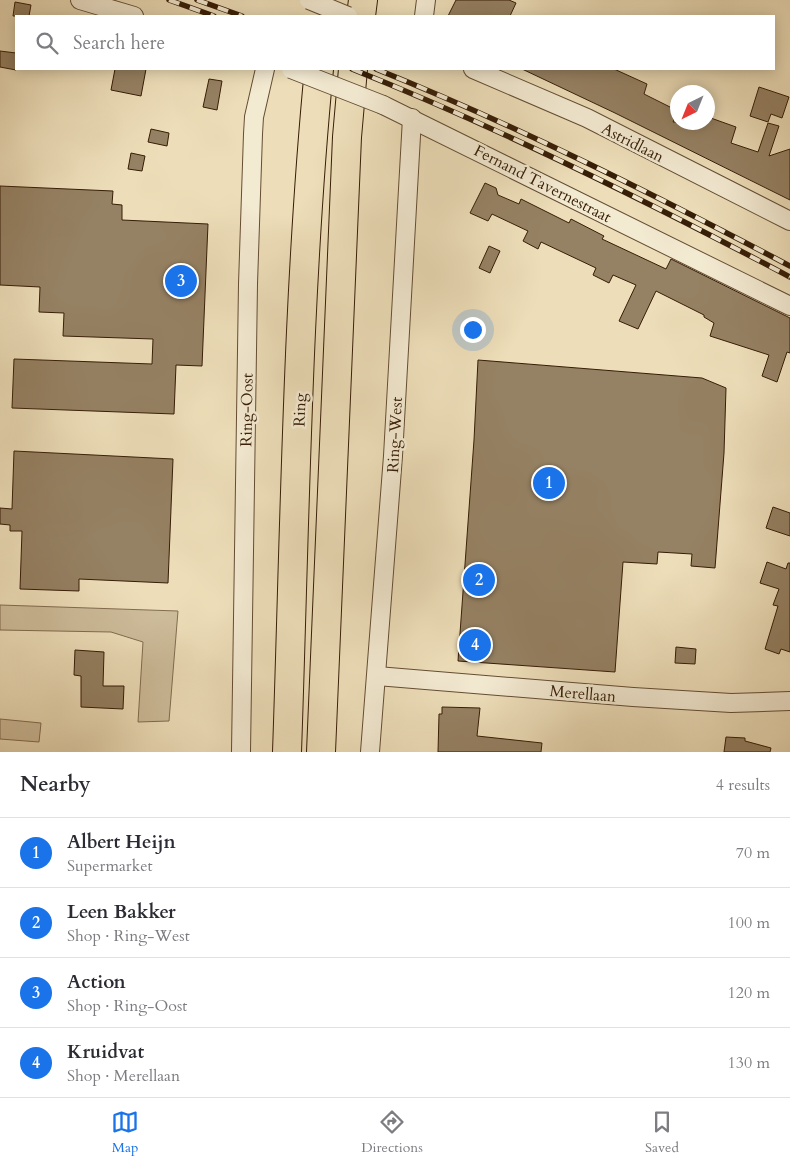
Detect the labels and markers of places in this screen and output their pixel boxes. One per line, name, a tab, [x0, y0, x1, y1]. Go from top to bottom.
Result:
pin: 3	[165, 262, 197, 300]
pin: 1	[533, 464, 565, 502]
pin: 2	[463, 561, 495, 599]
pin: 4	[459, 626, 491, 664]

